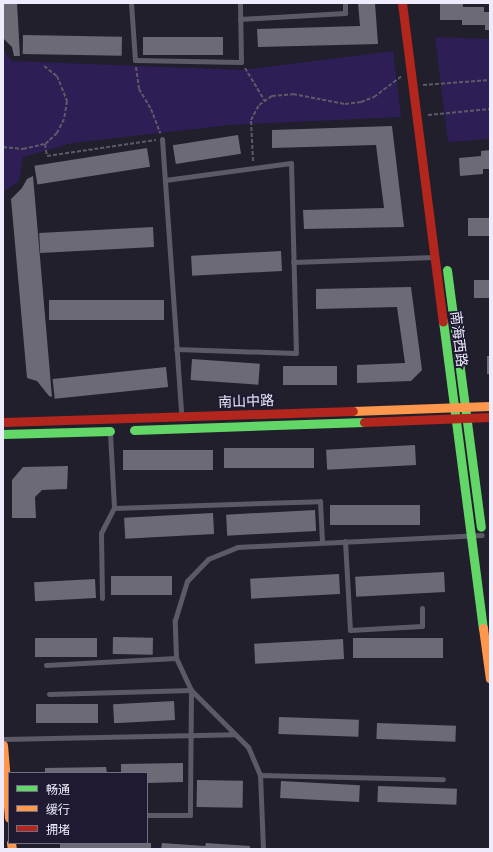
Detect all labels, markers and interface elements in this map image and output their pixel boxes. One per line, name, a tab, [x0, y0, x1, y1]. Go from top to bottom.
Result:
street label: 南海西路	[447, 310, 471, 368]
street label: 南山中路	[218, 392, 274, 410]
legend	[8, 772, 148, 844]
text: 畅通	[46, 783, 70, 797]
text: 缓行	[46, 803, 70, 817]
text: 拥堵	[46, 823, 70, 837]

